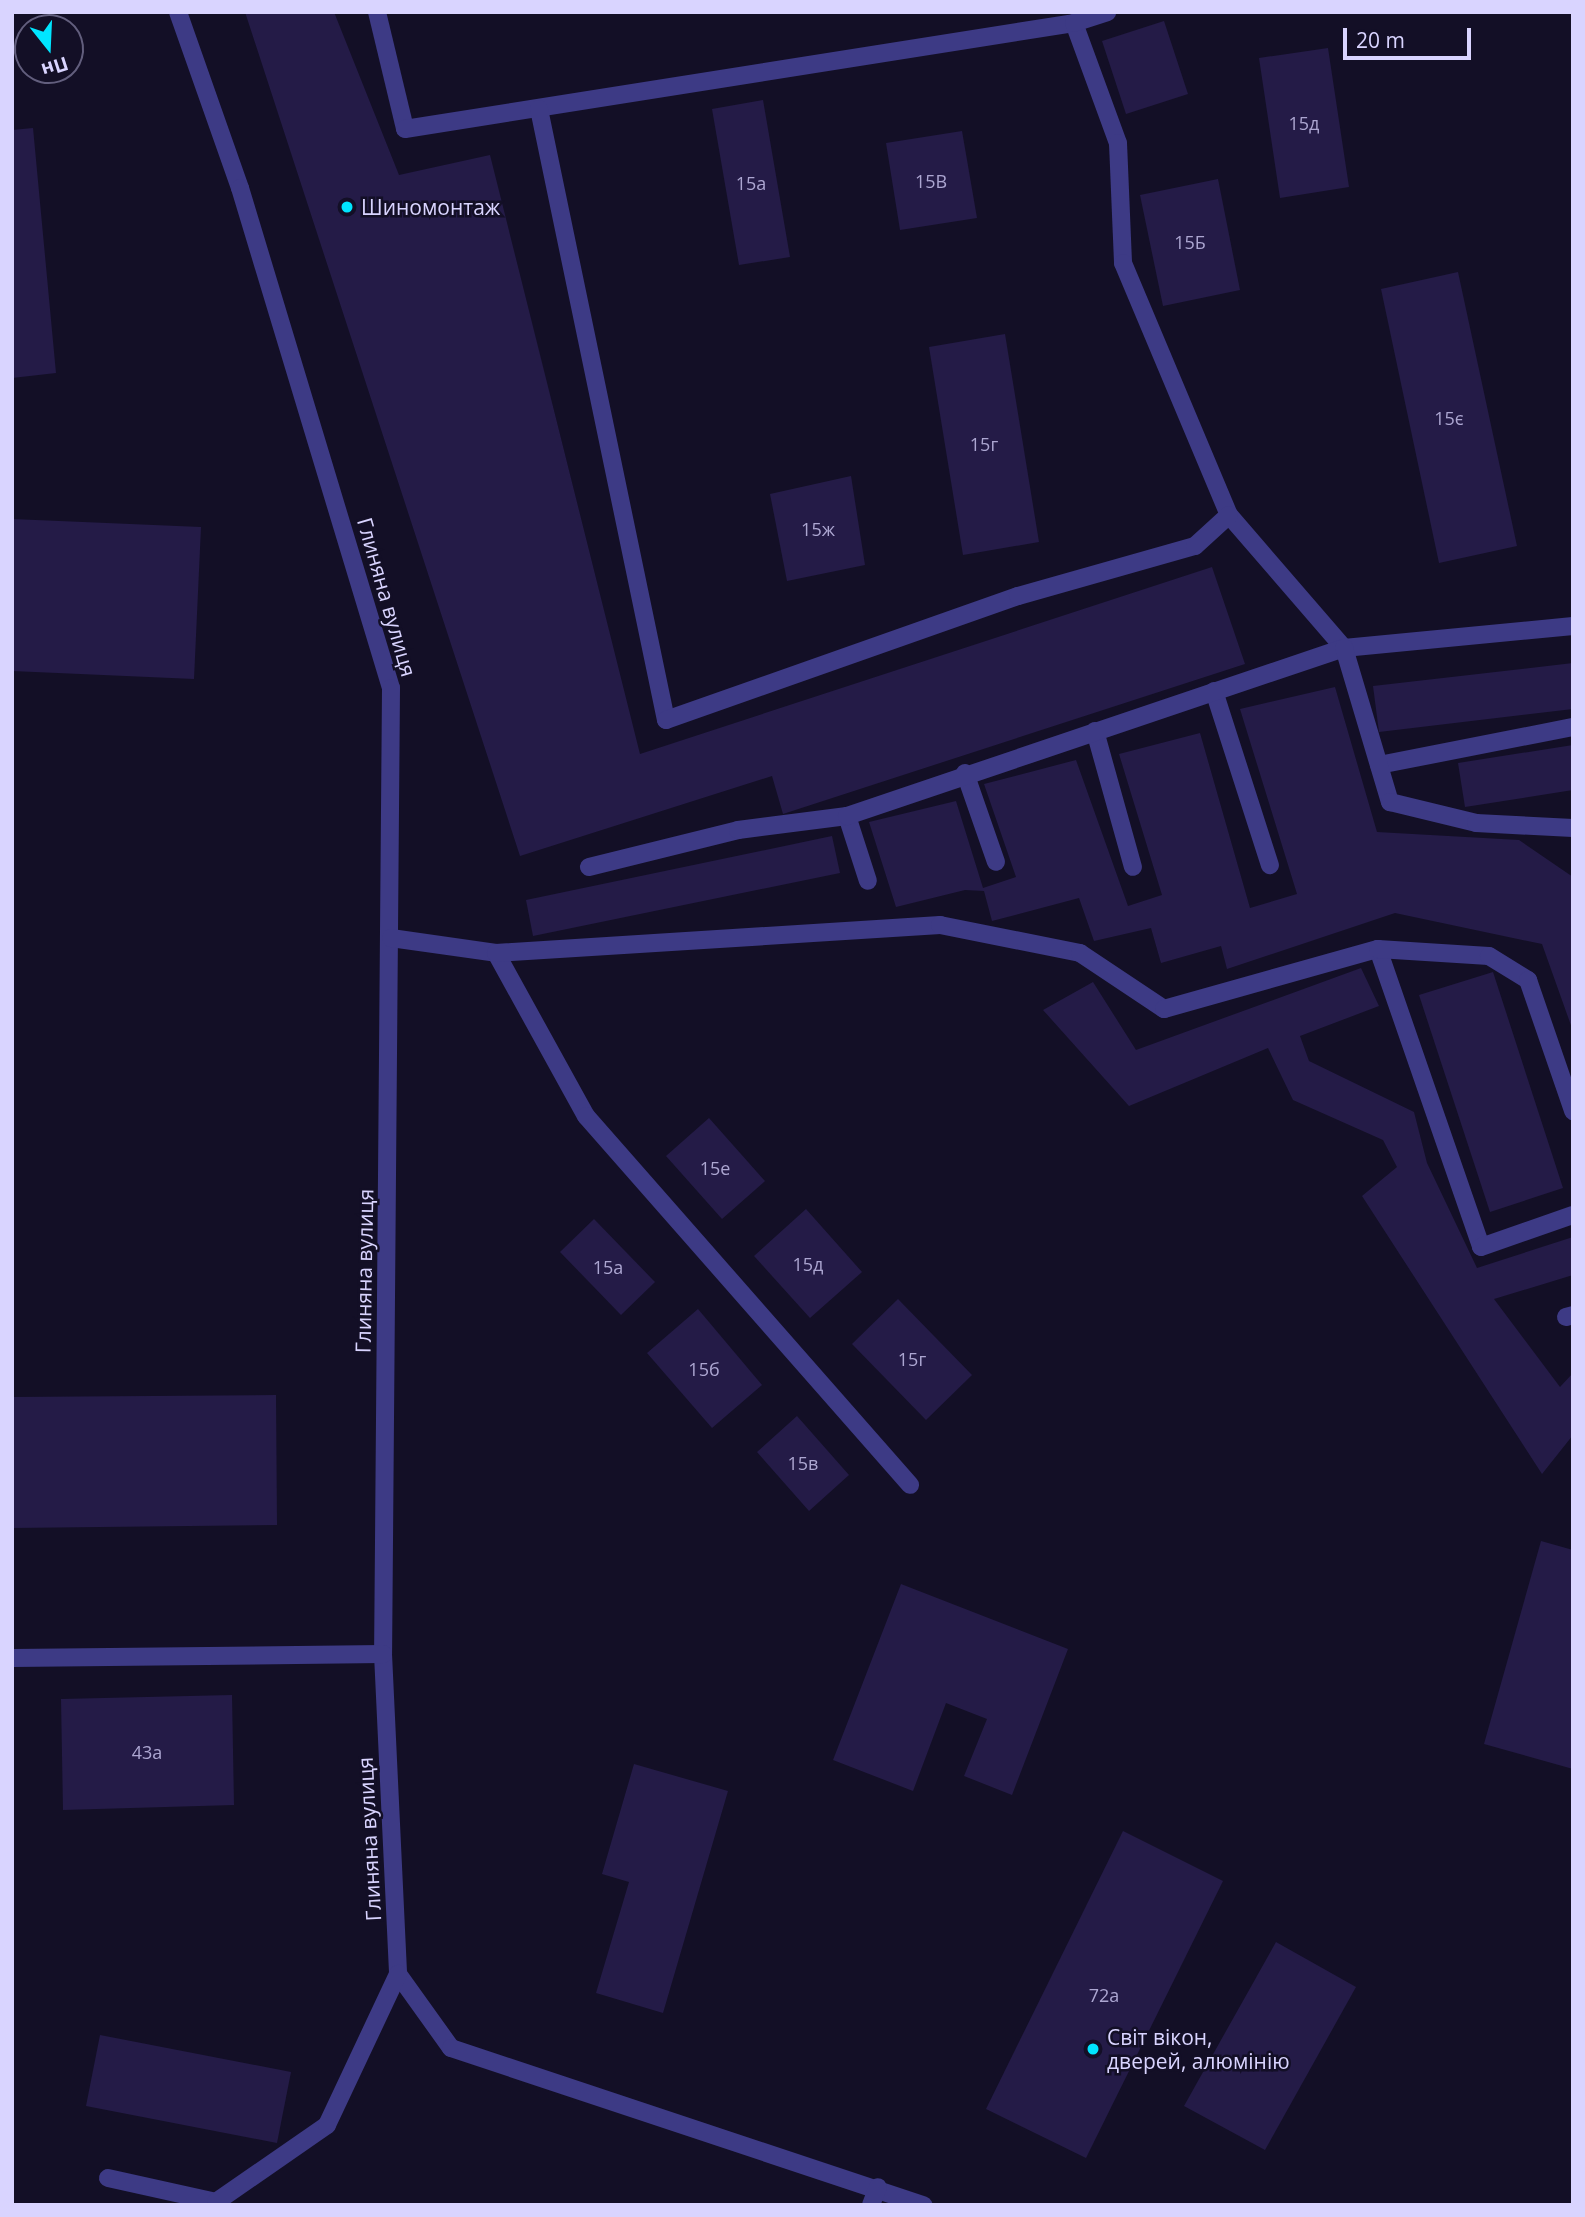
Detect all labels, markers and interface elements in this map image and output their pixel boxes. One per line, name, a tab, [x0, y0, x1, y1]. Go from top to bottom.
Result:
north arrow	[14, 14, 84, 84]
scale bar	[1347, 14, 1475, 58]
text: 20 m	[1356, 26, 1405, 54]
text: Пн	[38, 51, 72, 84]
house number: 15д	[1289, 112, 1319, 134]
house number: 15В	[915, 170, 947, 192]
house number: 15а	[736, 172, 766, 194]
place label: Шиномонтаж	[361, 194, 500, 220]
marker: Шиномонтаж	[339, 199, 355, 215]
house number: 15Б	[1174, 231, 1206, 253]
house number: 15є	[1434, 407, 1464, 429]
house number: 15г	[970, 433, 998, 455]
street label: Глиняна вулиця	[352, 515, 422, 679]
house number: 15ж	[801, 518, 835, 540]
house number: 15е	[700, 1157, 730, 1179]
street label: Глиняна вулиця	[350, 1189, 378, 1353]
house number: 15д	[793, 1253, 823, 1275]
house number: 15а	[593, 1256, 623, 1278]
house number: 15г	[898, 1348, 926, 1370]
house number: 15б	[688, 1358, 720, 1380]
house number: 15в	[788, 1452, 818, 1474]
house number: 43а	[132, 1741, 162, 1763]
street label: Глиняна вулиця	[352, 1756, 386, 1922]
house number: 72а	[1089, 1984, 1119, 2006]
place label: Світ вікон, дверей, алюмінію	[1107, 2024, 1290, 2074]
marker: Світ вікон, дверей, алюмінію	[1085, 2041, 1101, 2057]

